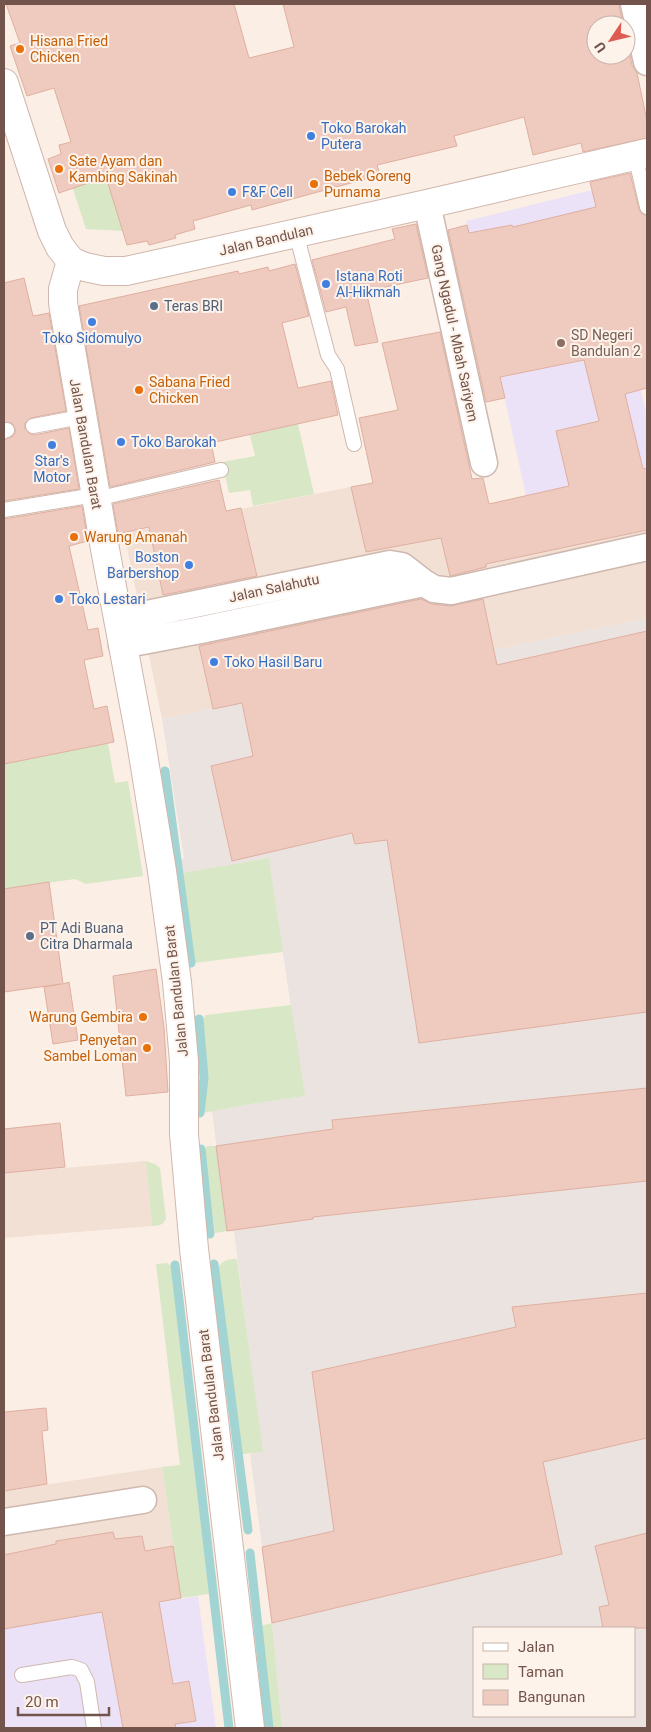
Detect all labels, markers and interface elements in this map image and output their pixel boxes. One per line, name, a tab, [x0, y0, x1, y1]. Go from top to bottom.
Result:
north arrow	[586, 15, 636, 65]
place label: Hisana Fried Chicken	[30, 33, 108, 65]
text: U	[591, 39, 610, 56]
marker: Hisana Fried Chicken	[14, 43, 26, 55]
place label: Toko Barokah Putera	[321, 120, 407, 152]
marker: Toko Barokah Putera	[305, 130, 317, 142]
place label: Sate Ayam dan Kambing Sakinah	[69, 153, 178, 185]
marker: Sate Ayam dan Kambing Sakinah	[53, 163, 65, 175]
place label: Bebek Goreng Purnama	[324, 168, 411, 200]
marker: Bebek Goreng Purnama	[308, 178, 320, 190]
place label: F&F Cell	[242, 184, 293, 200]
marker: F&F Cell	[226, 186, 238, 198]
street label: Jalan Bandulan	[217, 221, 315, 259]
street label: Gang Ngadul - Mbah Sariyem	[428, 243, 482, 423]
place label: Istana Roti Al-Hikmah	[336, 268, 403, 300]
marker: Istana Roti Al-Hikmah	[320, 278, 332, 290]
place label: Teras BRI	[164, 298, 223, 314]
marker: Teras BRI	[148, 300, 160, 312]
marker: Toko Sidomulyo	[86, 316, 98, 328]
place label: SD Negeri Bandulan 2	[571, 327, 641, 359]
place label: Toko Sidomulyo	[42, 330, 142, 346]
marker: SD Negeri Bandulan 2	[555, 337, 567, 349]
place label: Sabana Fried Chicken	[149, 374, 230, 406]
street label: Jalan Bandulan Barat	[67, 377, 105, 511]
marker: Sabana Fried Chicken	[133, 384, 145, 396]
place label: Toko Barokah	[131, 434, 217, 450]
marker: Toko Barokah	[115, 436, 127, 448]
marker: Star's Motor	[46, 439, 58, 451]
place label: Star's Motor	[33, 453, 71, 485]
place label: Warung Amanah	[84, 529, 187, 545]
marker: Warung Amanah	[68, 531, 80, 543]
place label: Boston Barbershop	[107, 549, 179, 581]
marker: Boston Barbershop	[183, 559, 195, 571]
street label: Jalan Salahutu	[227, 571, 321, 605]
place label: Toko Lestari	[69, 591, 146, 607]
marker: Toko Lestari	[53, 593, 65, 605]
place label: Toko Hasil Baru	[224, 654, 322, 670]
marker: Toko Hasil Baru	[208, 656, 220, 668]
place label: PT Adi Buana Citra Dharmala	[40, 920, 133, 952]
street label: Jalan Bandulan Barat	[161, 924, 191, 1058]
marker: PT Adi Buana Citra Dharmala	[24, 930, 36, 942]
place label: Warung Gembira	[29, 1009, 133, 1025]
marker: Warung Gembira	[137, 1011, 149, 1023]
place label: Penyetan Sambel Loman	[43, 1032, 137, 1064]
marker: Penyetan Sambel Loman	[141, 1042, 153, 1054]
street label: Jalan Bandulan Barat	[195, 1328, 227, 1462]
legend	[473, 1627, 636, 1717]
text: Jalan	[518, 1638, 555, 1656]
text: Taman	[518, 1663, 564, 1681]
scale bar	[18, 1684, 109, 1716]
text: Bangunan	[518, 1688, 585, 1706]
text: 20 m	[25, 1693, 59, 1711]

